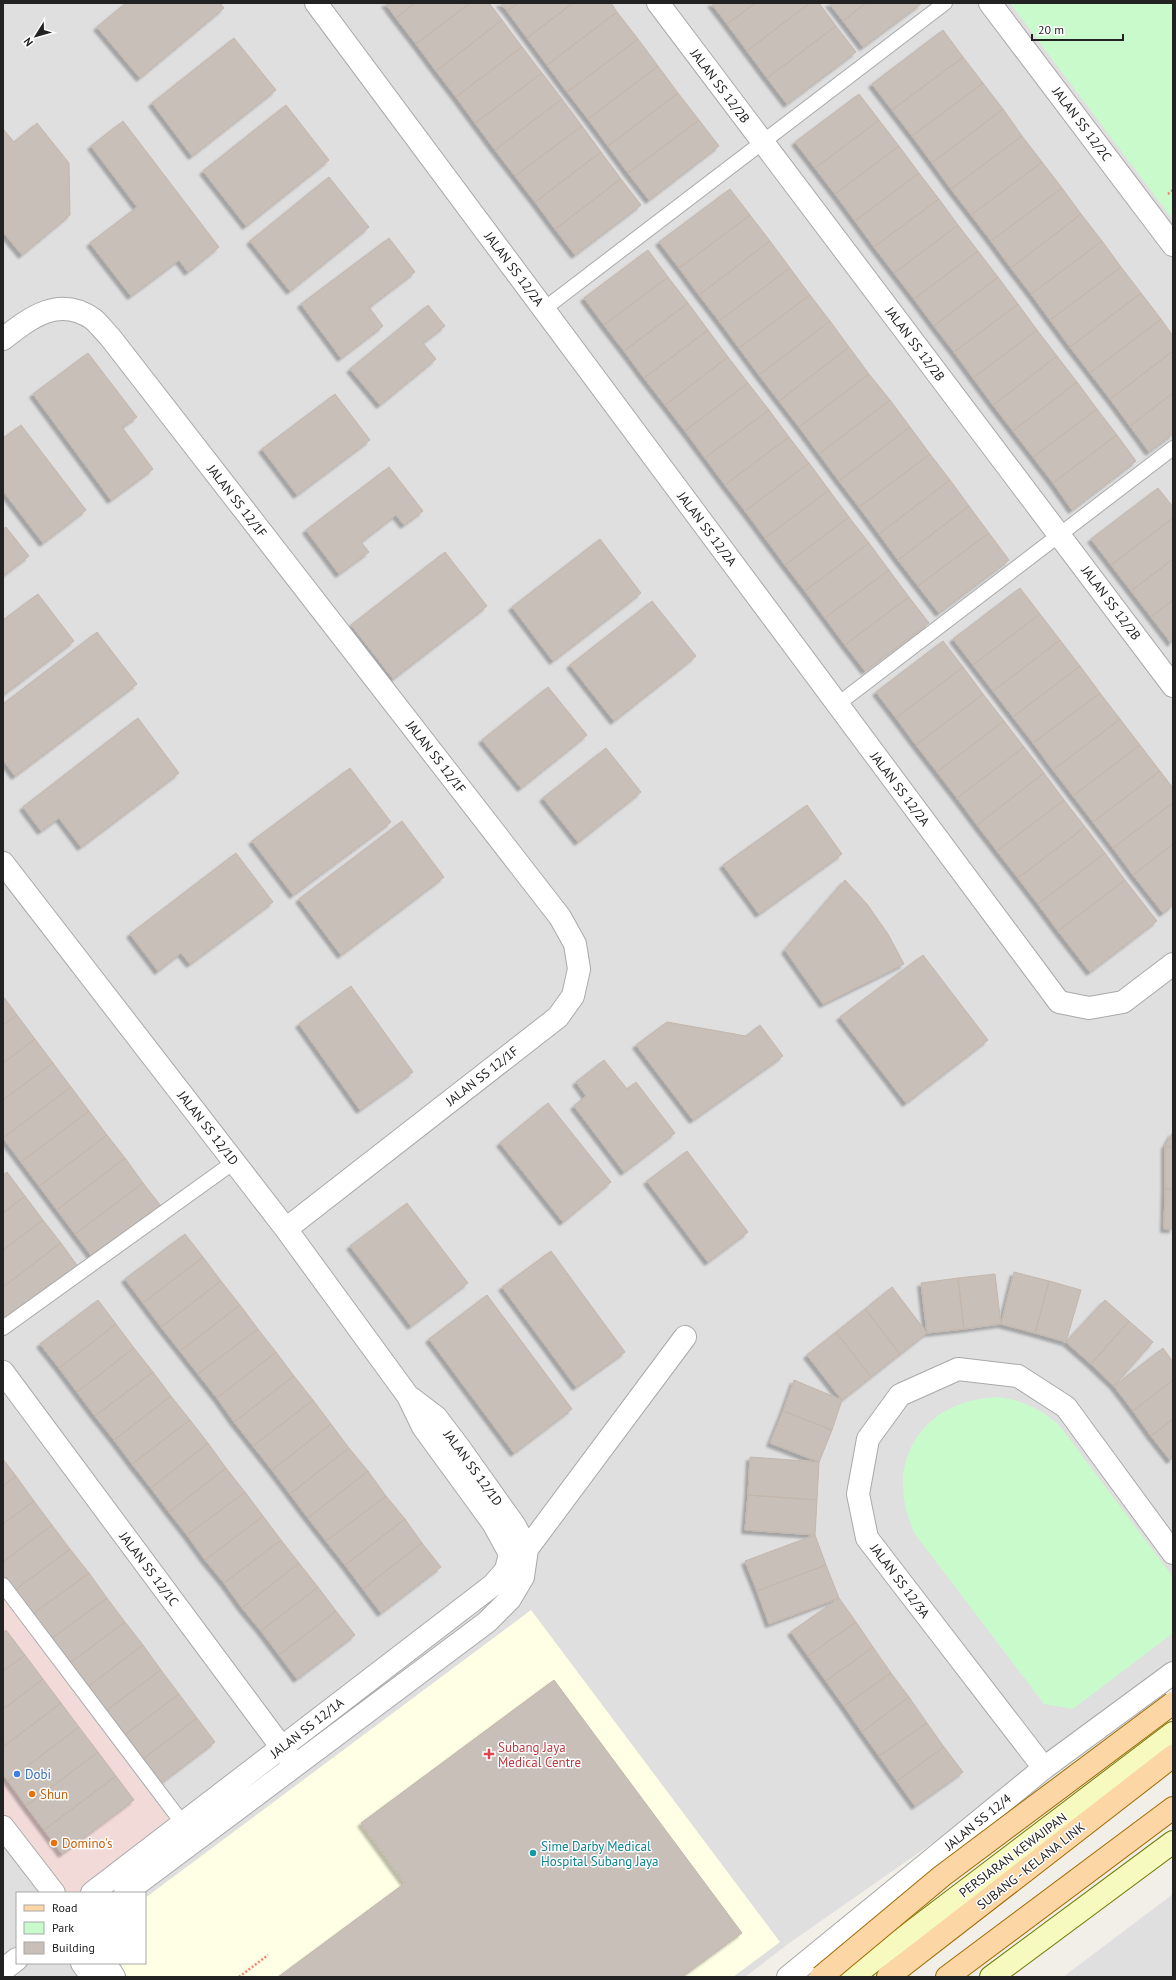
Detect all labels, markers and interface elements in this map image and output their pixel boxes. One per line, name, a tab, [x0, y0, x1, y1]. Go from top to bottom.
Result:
north arrow	[16, 16, 56, 56]
scale bar	[1032, 16, 1123, 42]
text: 20 m	[1038, 22, 1064, 37]
text: N	[20, 35, 36, 49]
street label: JALAN SS 12/2B	[686, 45, 753, 127]
street label: JALAN SS 12/2C	[1048, 83, 1115, 164]
street label: JALAN SS 12/2A	[480, 228, 548, 310]
street label: JALAN SS 12/2B	[881, 303, 948, 385]
street label: JALAN SS 12/1F	[203, 460, 271, 541]
street label: JALAN SS 12/2A	[673, 488, 741, 570]
street label: JALAN SS 12/2B	[1077, 562, 1144, 644]
street label: JALAN SS 12/1F	[402, 716, 470, 797]
street label: JALAN SS 12/2A	[866, 748, 934, 830]
street label: JALAN SS 12/1F	[441, 1042, 522, 1110]
street label: JALAN SS 12/1D	[173, 1087, 242, 1169]
street label: JALAN SS 12/1D	[439, 1426, 506, 1509]
street label: JALAN SS 12/1C	[115, 1528, 182, 1609]
street label: JALAN SS 12/3A	[866, 1540, 934, 1622]
street label: JALAN SS 12/1A	[266, 1694, 348, 1763]
place label: Subang Jaya Medical Centre	[498, 1739, 581, 1771]
marker: Subang Jaya Medical Centre	[483, 1748, 495, 1760]
place label: Dobi	[25, 1766, 51, 1783]
marker: Dobi	[12, 1769, 22, 1779]
place label: Shun	[40, 1786, 68, 1803]
marker: Shun	[27, 1789, 37, 1799]
street label: JALAN SS 12/4	[940, 1790, 1015, 1855]
street label: PERSIARAN KEWAJIPAN	[956, 1809, 1070, 1901]
street label: SUBANG - KELANA LINK	[974, 1818, 1089, 1914]
place label: Domino's	[62, 1835, 112, 1852]
marker: Domino's	[49, 1838, 59, 1848]
place label: Sime Darby Medical Hospital Subang Jaya	[541, 1838, 659, 1870]
marker: Sime Darby Medical Hospital Subang Jaya	[528, 1848, 538, 1858]
legend	[16, 1892, 146, 1964]
text: Road	[52, 1900, 77, 1915]
text: Park	[52, 1920, 74, 1935]
text: Building	[52, 1940, 95, 1955]

